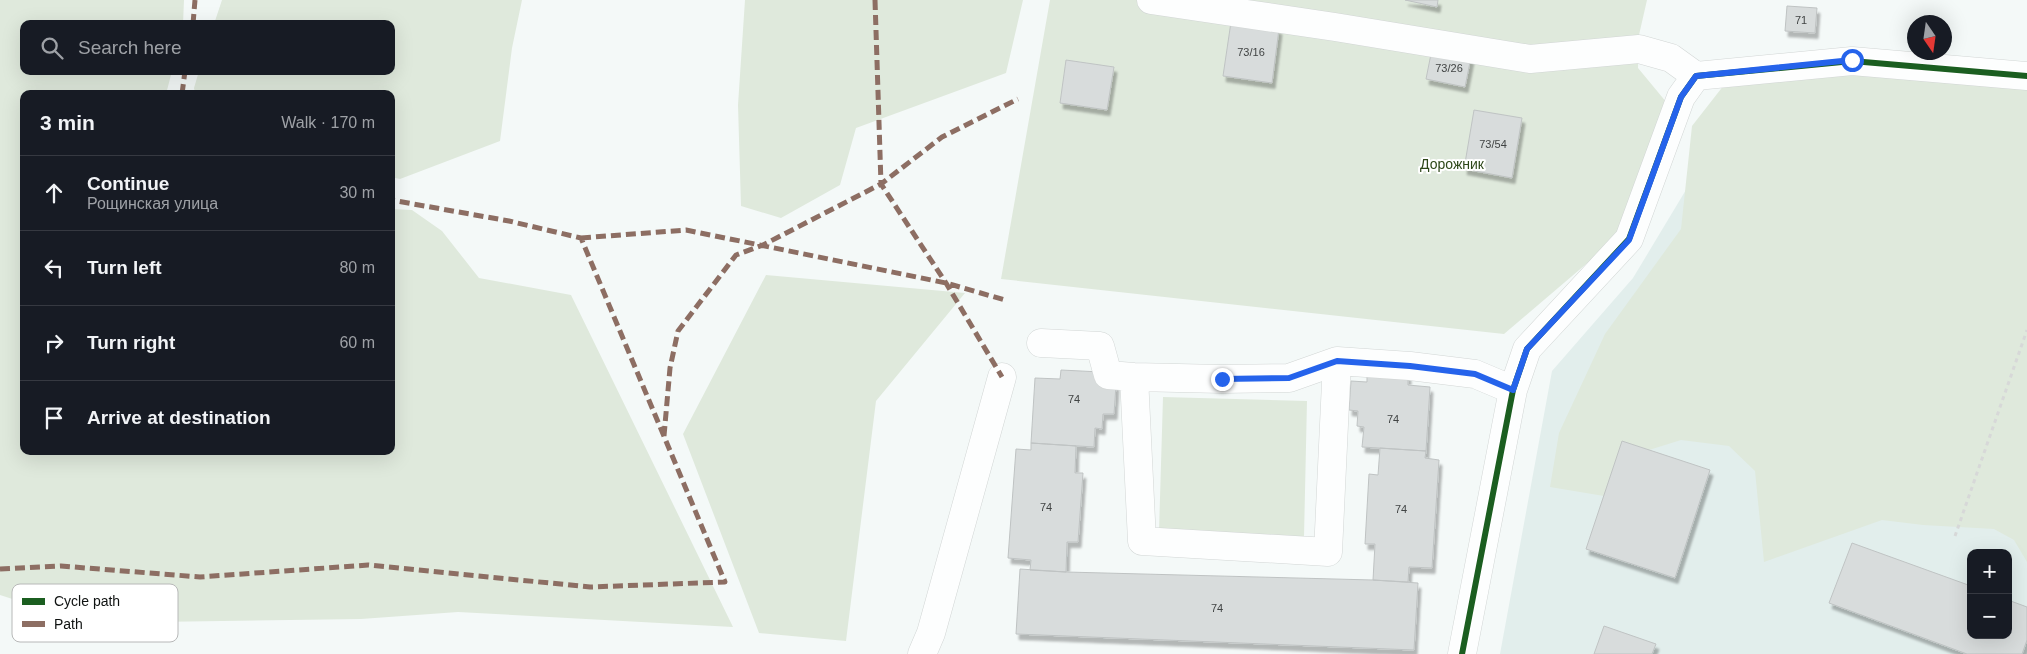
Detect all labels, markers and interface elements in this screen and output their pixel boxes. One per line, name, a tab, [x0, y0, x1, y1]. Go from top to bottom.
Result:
house number: 71	[1795, 14, 1807, 26]
north arrow	[1907, 15, 1952, 60]
search box	[20, 20, 395, 75]
icon: search	[38, 34, 66, 62]
text: Search here	[78, 37, 182, 58]
house number: 73/16	[1237, 46, 1265, 58]
route start	[1841, 49, 1864, 72]
house number: 73/26	[1435, 62, 1463, 74]
text: 3 min	[40, 111, 95, 134]
text: Walk · 170 m	[281, 114, 375, 131]
house number: 73/54	[1479, 138, 1507, 150]
park label: Дорожник	[1420, 156, 1485, 172]
text: Continue	[87, 173, 169, 194]
icon: ahead	[40, 179, 68, 207]
text: 30 m	[339, 184, 375, 201]
text: Рощинская улица	[87, 195, 218, 212]
icon: left	[40, 254, 68, 282]
text: Turn left	[87, 257, 162, 278]
text: 80 m	[339, 259, 375, 276]
icon: right	[40, 329, 68, 357]
text: Turn right	[87, 332, 175, 353]
text: 60 m	[339, 334, 375, 351]
route end	[1211, 368, 1234, 391]
house number: 74	[1068, 393, 1080, 405]
icon: arrive	[40, 404, 68, 432]
text: Arrive at destination	[87, 407, 271, 428]
house number: 74	[1387, 413, 1399, 425]
house number: 74	[1040, 501, 1052, 513]
house number: 74	[1395, 503, 1407, 515]
map controls	[1967, 549, 2012, 639]
button: +	[1967, 549, 2012, 594]
legend	[12, 584, 178, 642]
text: Cycle path	[54, 593, 120, 609]
button: −	[1967, 594, 2012, 639]
house number: 74	[1211, 602, 1223, 614]
text: Path	[54, 616, 83, 632]

